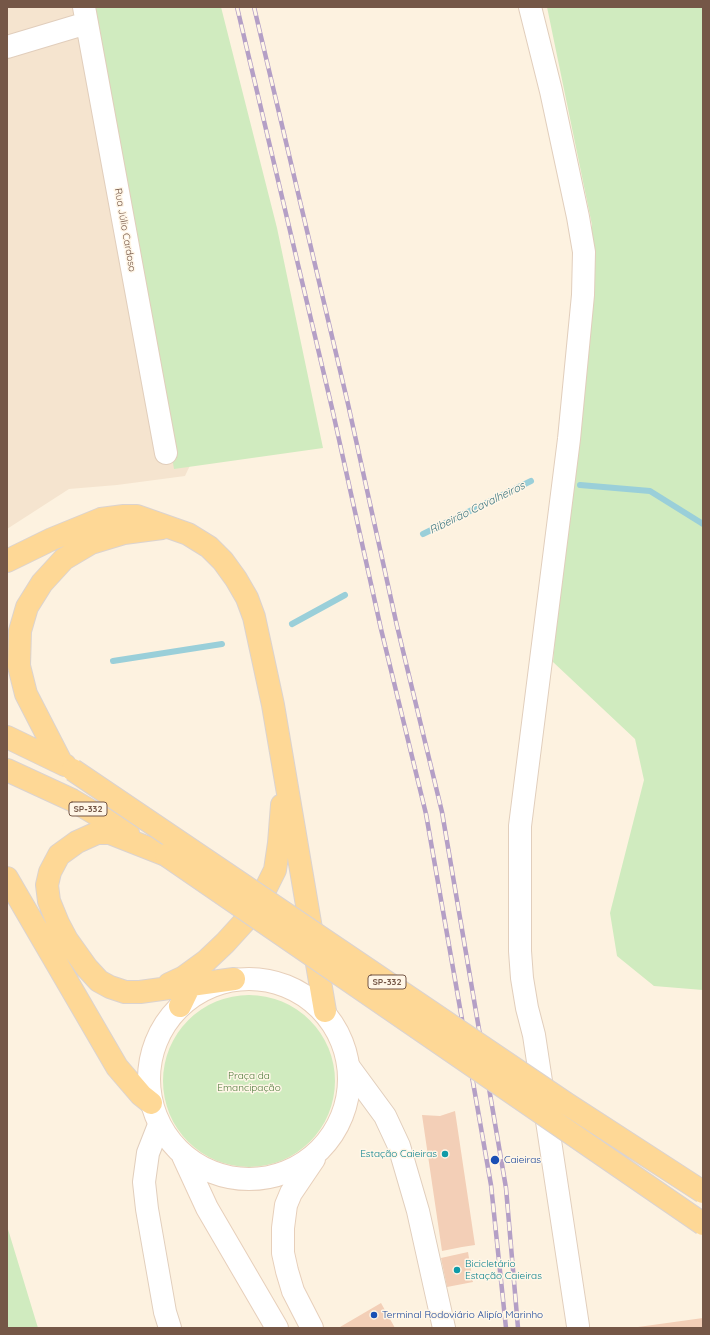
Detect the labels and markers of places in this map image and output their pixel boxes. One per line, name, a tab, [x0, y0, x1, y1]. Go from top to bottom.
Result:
place label: Estação Caieiras	[360, 1148, 437, 1160]
marker: Estação Caieiras	[440, 1149, 450, 1159]
marker: Caieiras	[489, 1154, 501, 1166]
place label: Caieiras	[504, 1154, 541, 1166]
place label: Bicicletário Estação Caieiras	[465, 1258, 542, 1282]
marker: Bicicletário Estação Caieiras	[452, 1265, 462, 1275]
place label: Terminal Rodoviário Alipío Marinho	[382, 1309, 543, 1321]
marker: Terminal Rodoviário Alipío Marinho	[369, 1310, 379, 1320]

